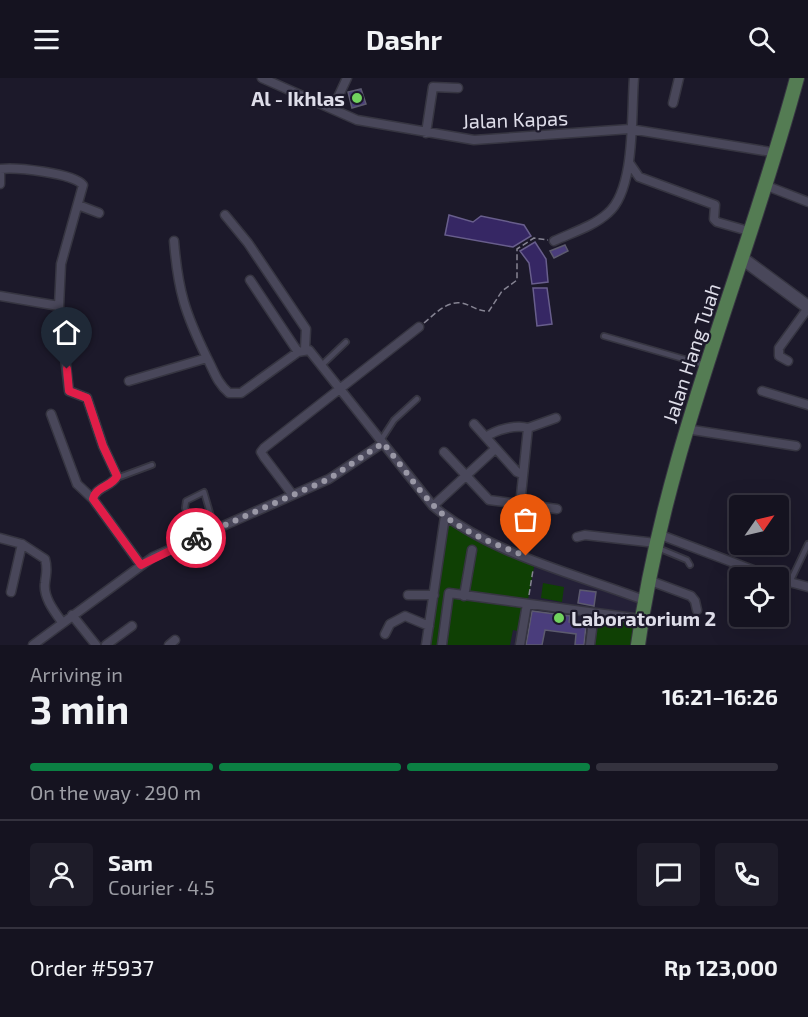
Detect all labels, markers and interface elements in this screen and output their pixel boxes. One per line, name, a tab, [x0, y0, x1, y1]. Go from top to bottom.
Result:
icon: menu	[30, 23, 63, 56]
text: Dashr	[366, 23, 442, 55]
icon: search	[745, 23, 778, 56]
place label: Al - Ikhlas	[251, 86, 345, 110]
marker: Al - Ikhlas	[350, 91, 364, 105]
street label: Jalan Kapas	[461, 105, 569, 133]
street label: Jalan Hang Tuah	[657, 280, 725, 426]
pin	[41, 307, 92, 369]
icon: home	[50, 316, 83, 349]
pin	[500, 494, 551, 556]
north arrow	[729, 495, 789, 555]
map controls	[729, 495, 789, 627]
icon: bag	[509, 503, 542, 536]
courier	[166, 508, 226, 568]
icon: bike	[180, 522, 213, 555]
button: locate	[729, 567, 789, 627]
place label: Laboratorium 2	[571, 606, 716, 630]
marker: Laboratorium 2	[552, 611, 566, 625]
text: Arriving in	[30, 662, 123, 686]
text: 16:21–16:26	[662, 683, 778, 709]
text: 3 min	[30, 685, 129, 732]
text: On the way · 290 m	[30, 780, 201, 804]
button: person	[30, 843, 93, 906]
button: chat	[637, 843, 700, 906]
button: phone	[715, 843, 778, 906]
text: Sam	[108, 849, 153, 875]
text: Courier · 4.5	[108, 875, 215, 899]
text: Order #5937	[30, 954, 154, 980]
text: Rp 123,000	[664, 954, 778, 980]

